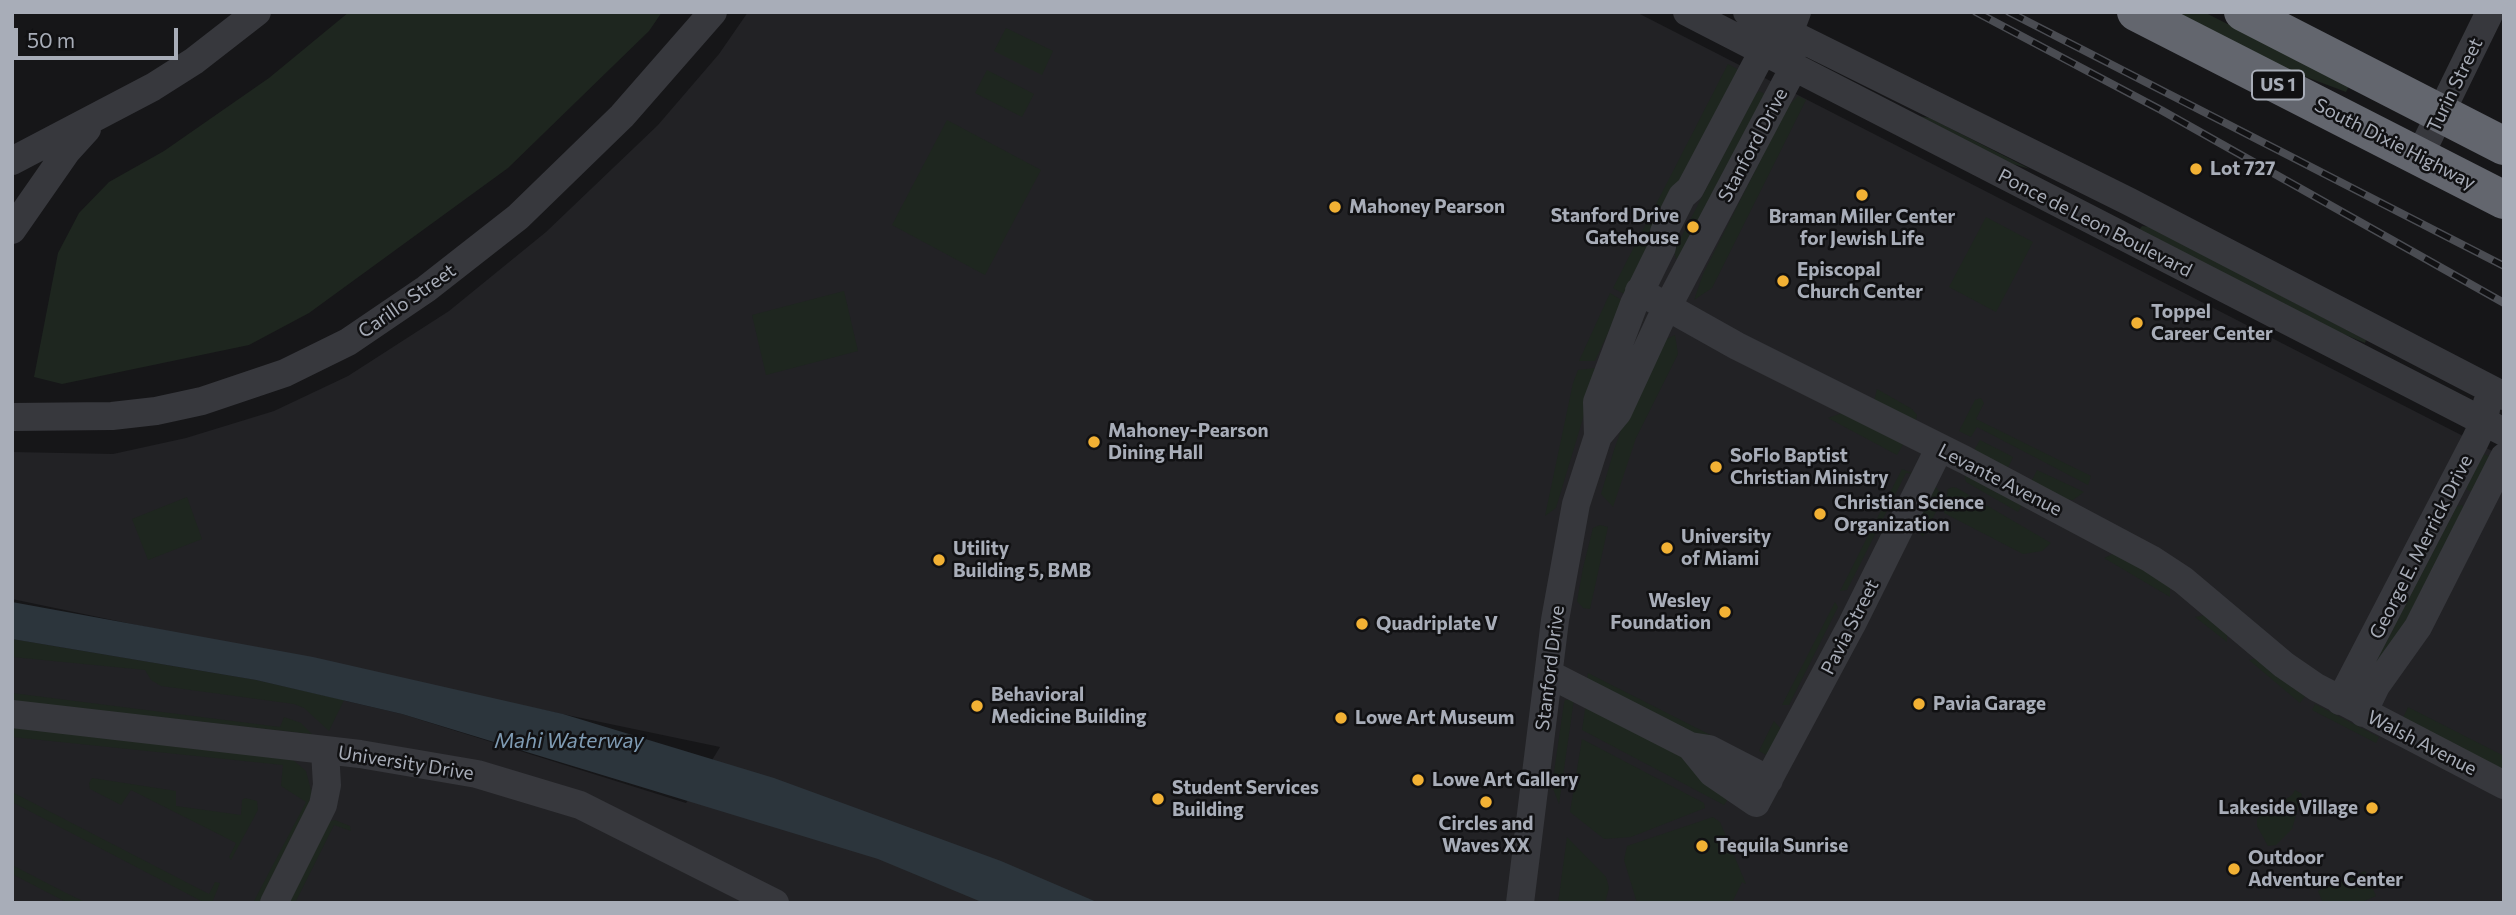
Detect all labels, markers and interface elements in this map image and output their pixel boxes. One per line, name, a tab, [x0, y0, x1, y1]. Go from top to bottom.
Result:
scale bar	[18, 14, 182, 58]
text: 50 m	[27, 27, 75, 52]
street label: Turin Street	[2422, 34, 2488, 136]
road number: US 1	[2252, 70, 2304, 100]
street label: Stanford Drive	[1713, 84, 1793, 206]
street label: South Dixie Highway	[2311, 94, 2479, 194]
place label: Lot 727	[2210, 158, 2276, 180]
marker: Lot 727	[2188, 161, 2204, 177]
street label: Ponce de Leon Boulevard	[1994, 164, 2196, 282]
marker: Braman Miller Center for Jewish Life	[1854, 187, 1870, 203]
place label: Mahoney Pearson	[1349, 196, 1505, 218]
marker: Mahoney Pearson	[1327, 199, 1343, 215]
place label: Stanford Drive Gatehouse	[1551, 205, 1679, 249]
place label: Braman Miller Center for Jewish Life	[1769, 206, 1955, 250]
marker: Stanford Drive Gatehouse	[1685, 219, 1701, 235]
street label: Carillo Street	[354, 259, 460, 343]
place label: Episcopal Church Center	[1797, 259, 1923, 303]
marker: Episcopal Church Center	[1775, 273, 1791, 289]
place label: Toppel Career Center	[2151, 301, 2273, 345]
marker: Toppel Career Center	[2129, 315, 2145, 331]
place label: Mahoney-Pearson Dining Hall	[1108, 420, 1269, 464]
marker: Mahoney-Pearson Dining Hall	[1086, 434, 1102, 450]
street label: Levante Avenue	[1934, 439, 2066, 521]
place label: SoFlo Baptist Christian Ministry	[1730, 445, 1889, 489]
street label: George E. Merrick Drive	[2365, 451, 2477, 643]
marker: SoFlo Baptist Christian Ministry	[1708, 459, 1724, 475]
place label: Christian Science Organization	[1834, 492, 1984, 536]
marker: Christian Science Organization	[1812, 506, 1828, 522]
place label: University of Miami	[1681, 526, 1771, 570]
place label: Utility Building 5, BMB	[953, 538, 1091, 582]
marker: University of Miami	[1659, 540, 1675, 556]
marker: Utility Building 5, BMB	[931, 552, 947, 568]
street label: Pavia Street	[1816, 576, 1884, 678]
place label: Wesley Foundation	[1610, 590, 1711, 634]
street label: Stanford Drive	[1531, 604, 1569, 732]
marker: Wesley Foundation	[1717, 604, 1733, 620]
place label: Quadriplate V	[1376, 613, 1498, 635]
marker: Quadriplate V	[1354, 616, 1370, 632]
place label: Behavioral Medicine Building	[991, 684, 1146, 728]
place label: Pavia Garage	[1933, 693, 2046, 715]
marker: Pavia Garage	[1911, 696, 1927, 712]
marker: Behavioral Medicine Building	[969, 698, 985, 714]
street label: Walsh Avenue	[2364, 706, 2480, 780]
place label: Lowe Art Museum	[1355, 707, 1514, 729]
marker: Lowe Art Museum	[1333, 710, 1349, 726]
water label: Mahi Waterway	[494, 728, 644, 754]
street label: University Drive	[337, 741, 475, 785]
place label: Lowe Art Gallery	[1432, 769, 1579, 791]
marker: Lowe Art Gallery	[1410, 772, 1426, 788]
place label: Student Services Building	[1172, 777, 1319, 821]
marker: Student Services Building	[1150, 791, 1166, 807]
marker: Circles and Waves XX	[1478, 794, 1494, 810]
place label: Lakeside Village	[2218, 797, 2358, 819]
marker: Lakeside Village	[2364, 800, 2380, 816]
place label: Circles and Waves XX	[1439, 813, 1533, 857]
place label: Tequila Sunrise	[1716, 835, 1848, 857]
marker: Tequila Sunrise	[1694, 838, 1710, 854]
place label: Outdoor Adventure Center	[2248, 847, 2403, 891]
marker: Outdoor Adventure Center	[2226, 861, 2242, 877]

